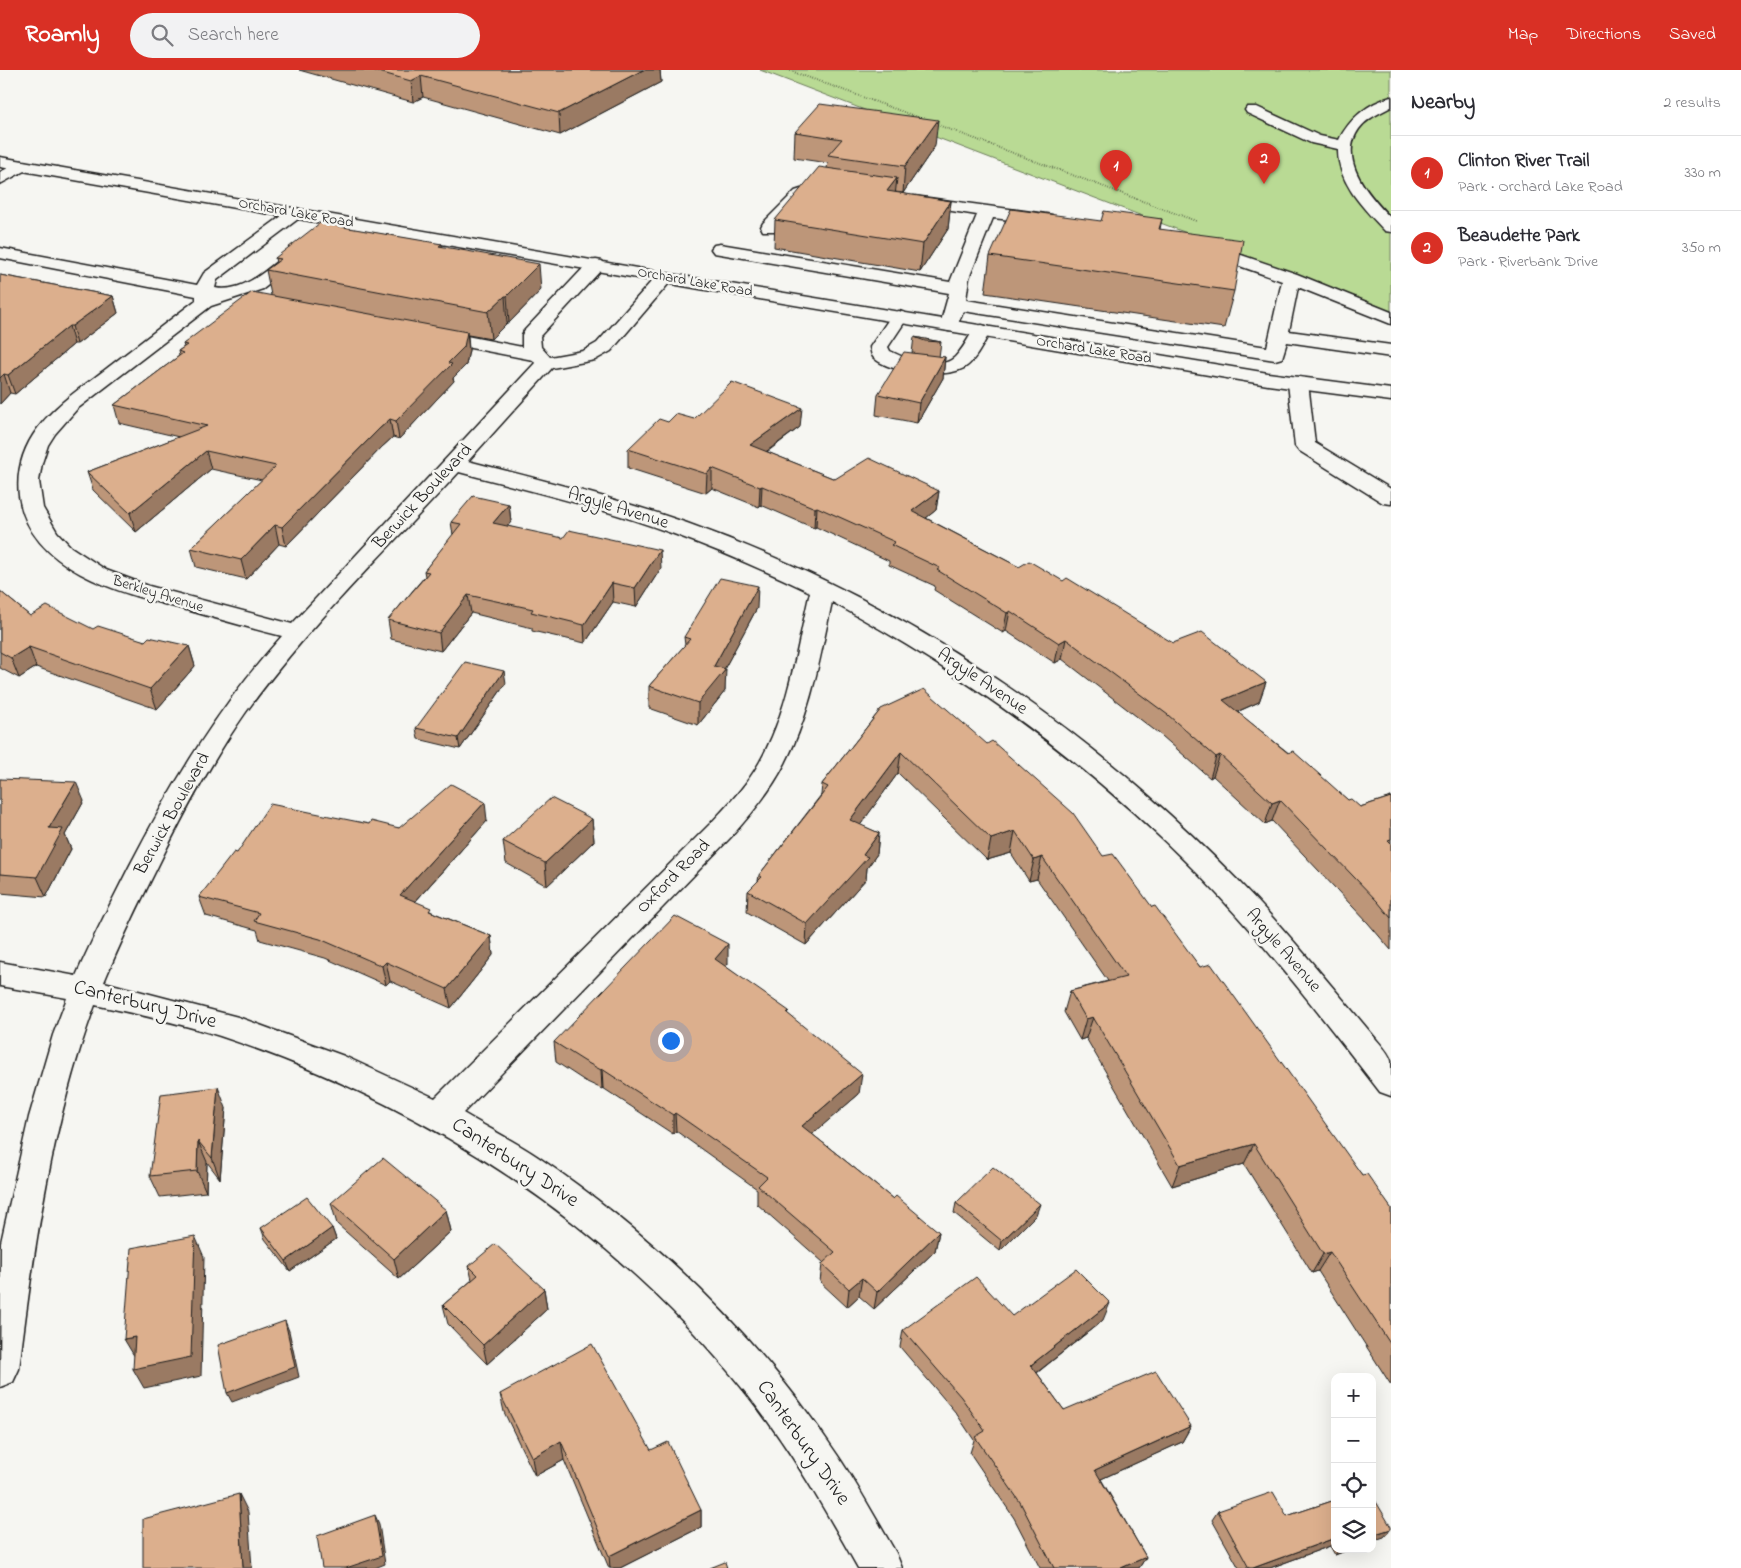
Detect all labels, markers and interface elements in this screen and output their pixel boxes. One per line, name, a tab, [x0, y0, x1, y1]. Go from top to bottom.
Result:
search box	[130, 13, 480, 58]
text: Roamly	[25, 18, 100, 53]
icon: search	[148, 21, 176, 49]
text: Search here	[188, 22, 279, 49]
text: Map	[1508, 22, 1538, 48]
text: Directions	[1566, 22, 1641, 48]
text: Saved	[1669, 22, 1716, 48]
text: Nearby	[1411, 88, 1475, 118]
text: 2 results	[1663, 91, 1721, 115]
pin: 2	[1248, 143, 1280, 184]
text: Clinton River Trail	[1458, 148, 1589, 175]
pin: 1	[1100, 150, 1132, 191]
text: 1	[1424, 161, 1430, 185]
text: 330 m	[1684, 161, 1721, 185]
text: Park · Orchard Lake Road	[1458, 175, 1623, 199]
street label: Orchard Lake Road	[237, 192, 356, 234]
text: Beaudette Park	[1458, 223, 1580, 250]
text: 2	[1423, 236, 1431, 260]
text: 350 m	[1682, 236, 1721, 260]
text: Park · Riverbank Drive	[1458, 250, 1598, 274]
street label: Orchard Lake Road	[636, 261, 755, 303]
street label: Orchard Lake Road	[1035, 330, 1154, 370]
street label: Berwick Boulevard	[366, 438, 479, 556]
street label: Argyle Avenue	[564, 481, 673, 538]
street label: Berkley Avenue	[108, 569, 207, 619]
street label: Argyle Avenue	[931, 642, 1033, 723]
street label: Berwick Boulevard	[128, 748, 217, 881]
street label: Oxford Road	[631, 834, 717, 920]
street label: Argyle Avenue	[1238, 903, 1328, 1000]
street label: Canterbury Drive	[70, 973, 220, 1039]
your location	[658, 1028, 684, 1054]
street label: Canterbury Drive	[444, 1111, 585, 1217]
map controls	[1331, 1373, 1376, 1553]
button: +	[1331, 1373, 1376, 1418]
street label: Canterbury Drive	[747, 1374, 858, 1513]
button: −	[1331, 1418, 1376, 1463]
button: locate	[1331, 1463, 1376, 1508]
button: layers	[1331, 1508, 1376, 1553]

